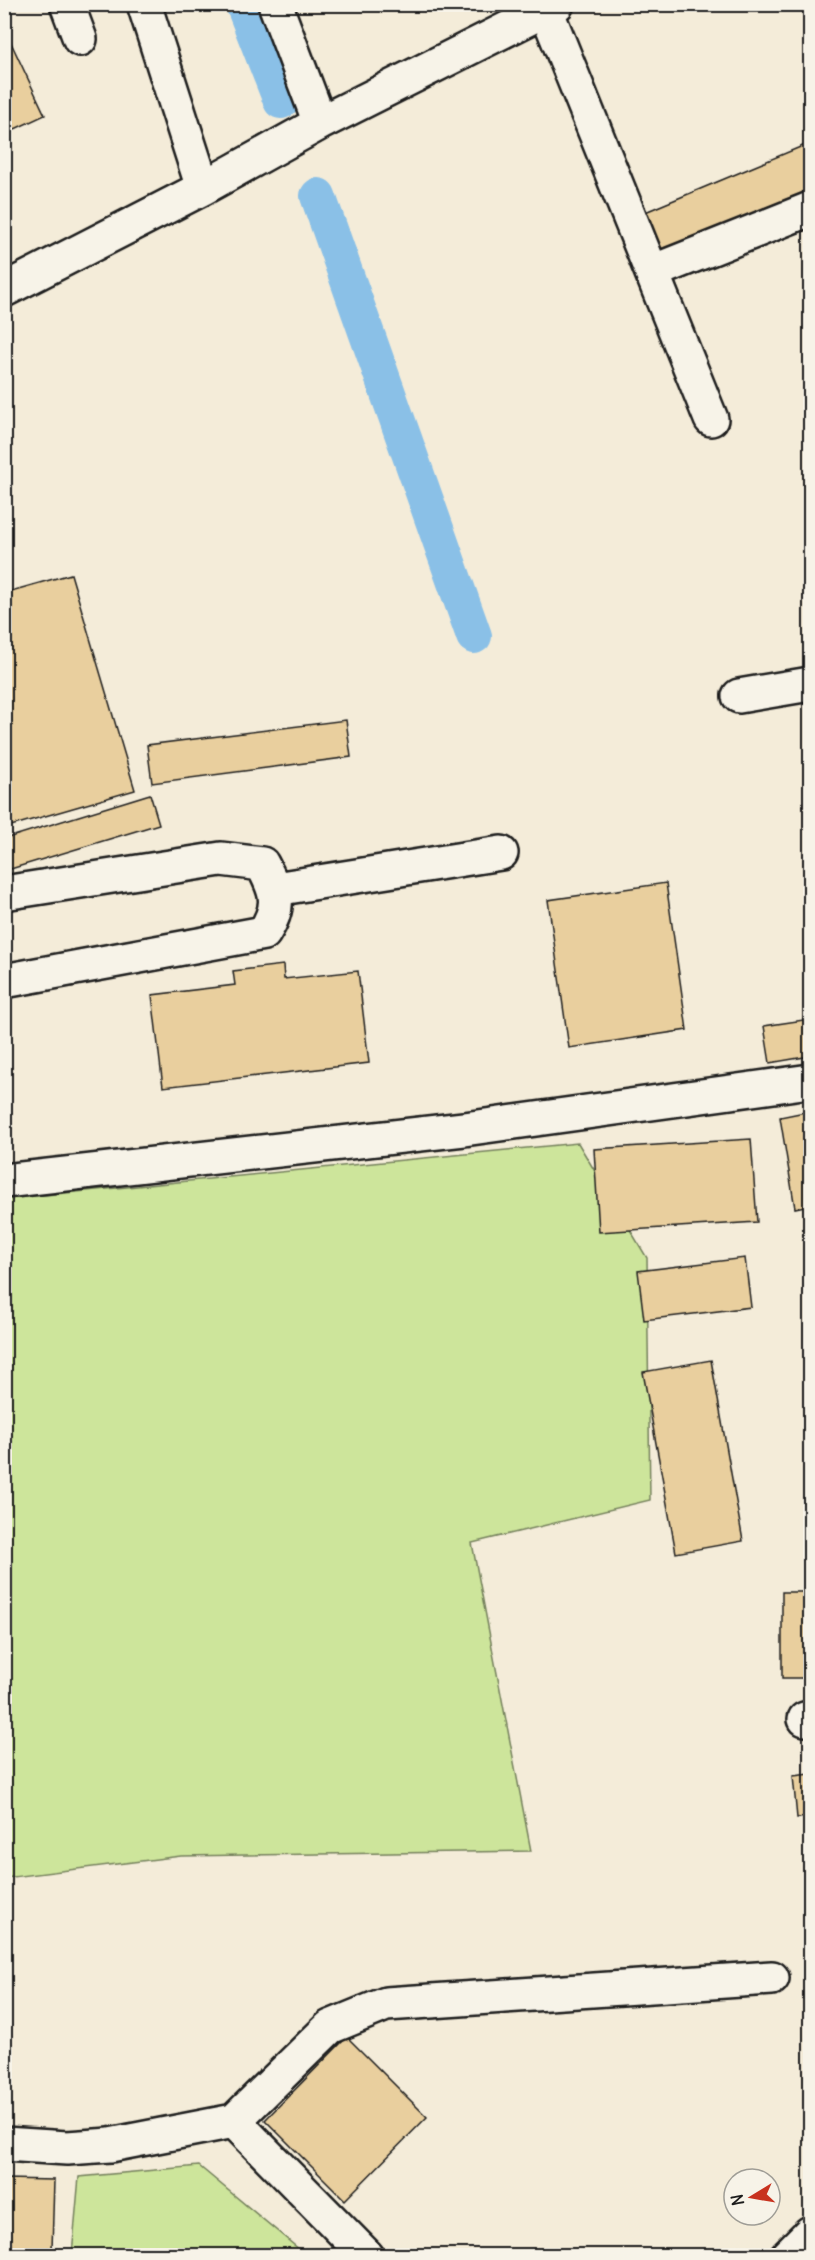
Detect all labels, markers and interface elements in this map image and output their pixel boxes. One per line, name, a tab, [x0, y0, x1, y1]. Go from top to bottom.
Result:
north arrow	[722, 2167, 782, 2227]
text: N	[726, 2193, 748, 2207]

